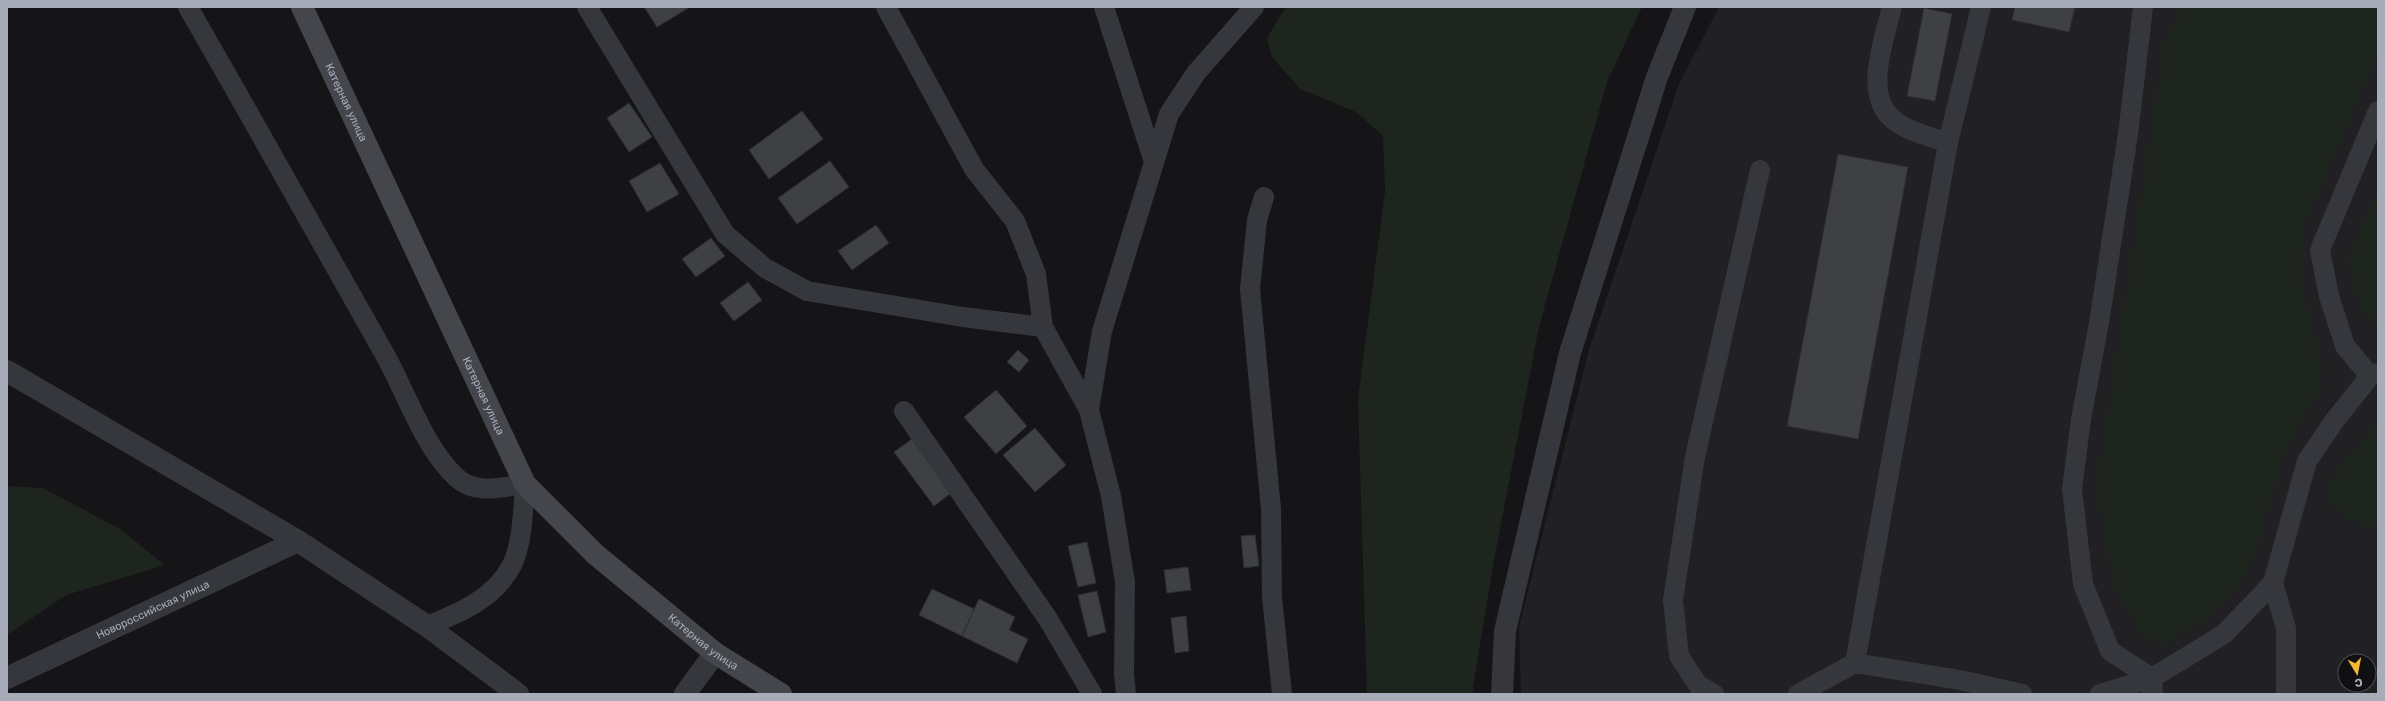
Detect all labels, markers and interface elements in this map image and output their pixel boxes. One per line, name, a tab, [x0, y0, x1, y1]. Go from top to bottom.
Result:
street label: Катерная улица	[323, 61, 370, 143]
street label: Катерная улица	[460, 355, 508, 437]
street label: Новороссийская улица	[94, 577, 211, 642]
street label: Катерная улица	[666, 611, 741, 672]
north arrow	[2337, 653, 2377, 693]
text: С	[2353, 675, 2364, 689]

